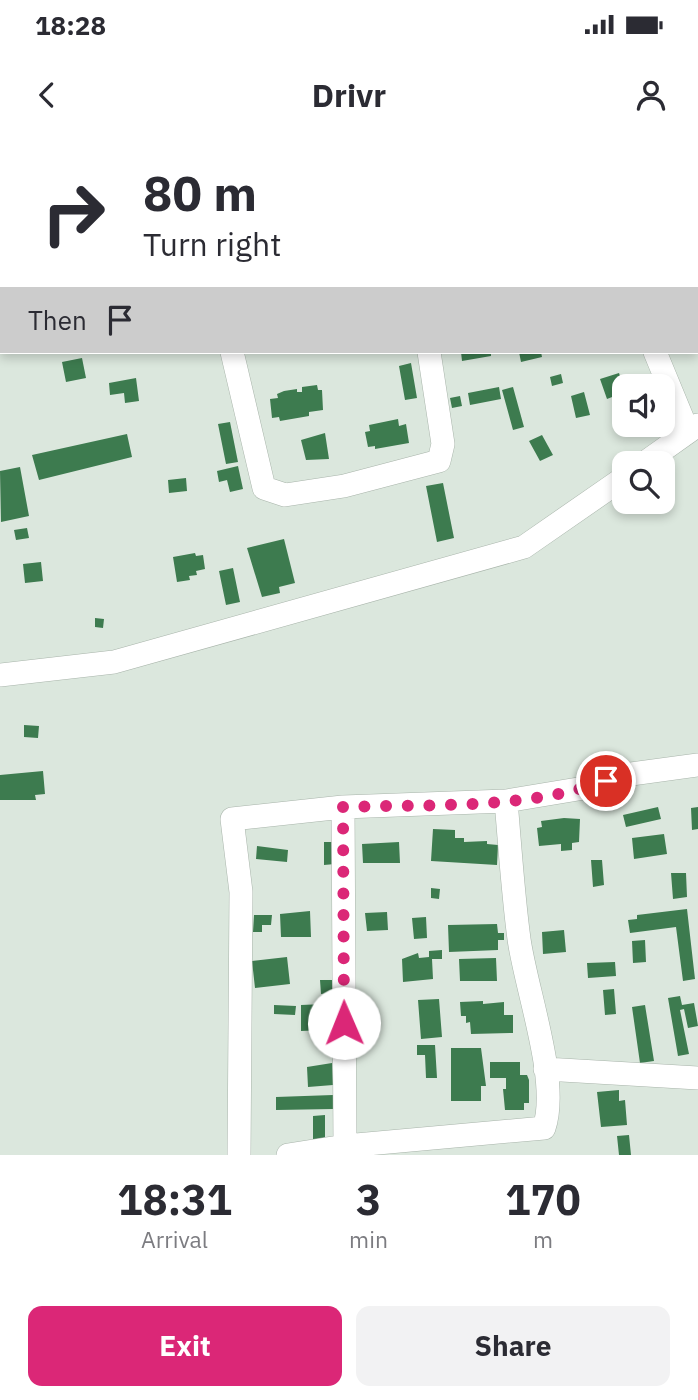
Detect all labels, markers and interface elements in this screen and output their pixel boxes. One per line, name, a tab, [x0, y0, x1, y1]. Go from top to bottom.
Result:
text: 18:28	[35, 8, 106, 42]
text: Drivr	[312, 74, 386, 116]
icon: back	[28, 76, 66, 114]
icon: person	[632, 76, 670, 114]
text: 80 m	[143, 161, 257, 224]
icon: right	[28, 168, 119, 259]
text: Turn right	[143, 223, 281, 265]
icon: arrive	[101, 301, 139, 339]
text: Then	[28, 303, 87, 337]
map controls	[612, 374, 675, 514]
button: sound	[612, 374, 675, 437]
button: search	[612, 451, 675, 514]
pin	[576, 751, 636, 811]
icon: arrive	[587, 762, 625, 800]
position arrow	[307, 986, 381, 1060]
text: 18:31	[117, 1172, 232, 1227]
text: 3	[356, 1172, 381, 1227]
text: 170	[505, 1172, 581, 1227]
text: Arrival	[141, 1224, 208, 1254]
text: min	[349, 1224, 388, 1254]
text: m	[533, 1224, 553, 1254]
button: Exit	[28, 1306, 342, 1386]
button: Share	[356, 1306, 670, 1386]

